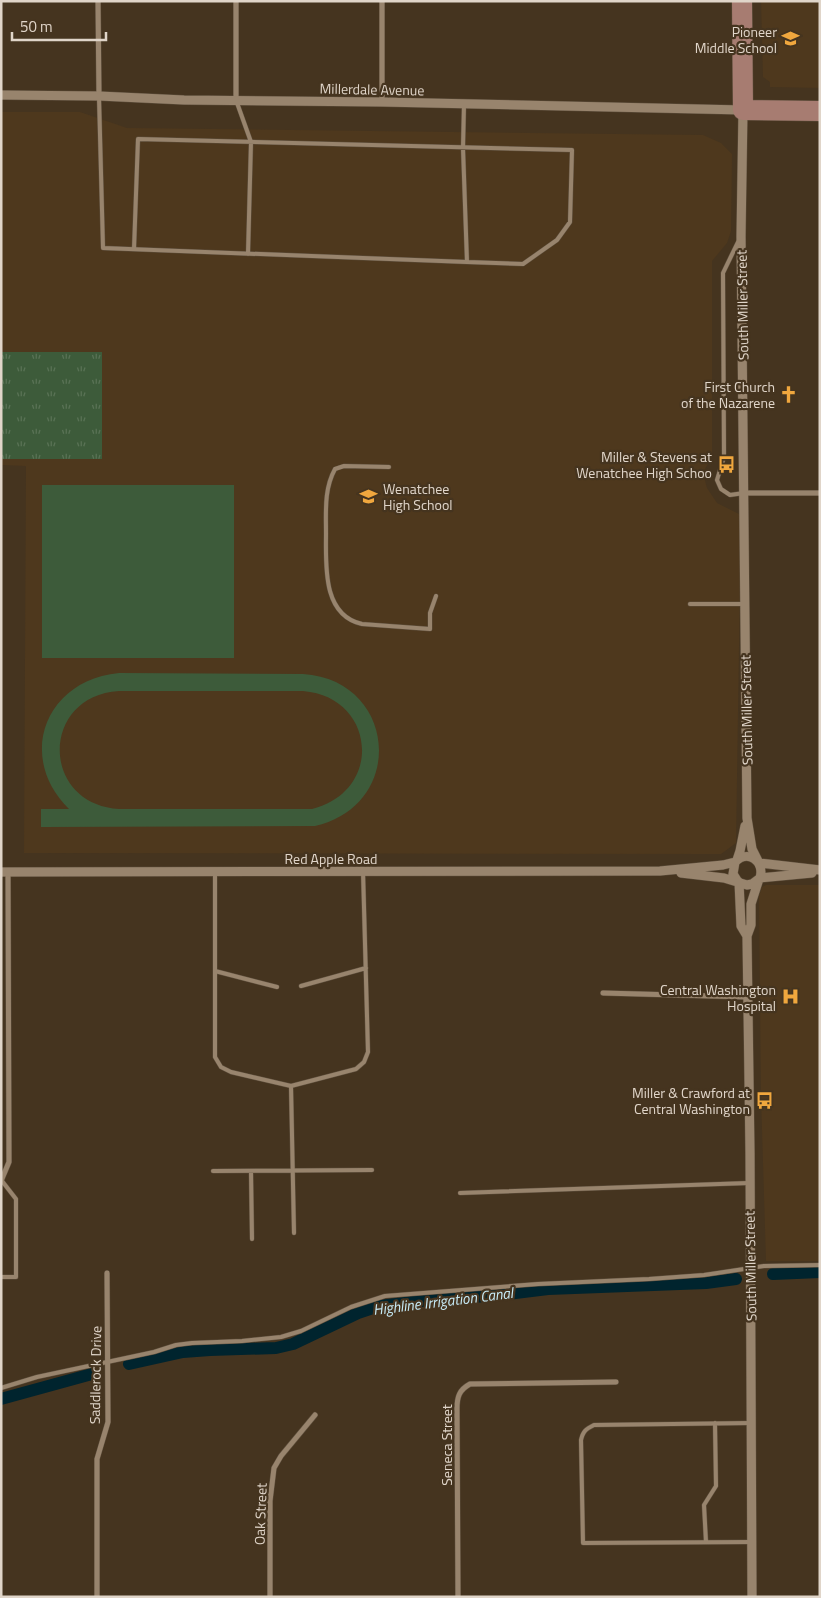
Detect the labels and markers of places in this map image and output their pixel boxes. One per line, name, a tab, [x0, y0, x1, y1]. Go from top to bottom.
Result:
place label: Pioneer Middle School	[695, 21, 777, 58]
school or university icon: Pioneer Middle School	[781, 29, 801, 49]
place label: First Church of the Nazarene	[681, 376, 775, 413]
church icon: First Church of the Nazarene	[779, 384, 799, 404]
place label: Miller & Stevens at Wenatchee High Schoo	[576, 446, 712, 483]
bus stop icon: Miller & Stevens at Wenatchee High Schoo	[716, 454, 736, 474]
place label: Wenatchee High School	[383, 478, 453, 515]
school or university icon: Wenatchee High School	[359, 486, 379, 506]
place label: Central Washington Hospital	[660, 979, 776, 1016]
hospital icon: Central Washington Hospital	[780, 987, 800, 1007]
place label: Miller & Crawford at Central Washington	[632, 1082, 750, 1119]
bus stop icon: Miller & Crawford at Central Washington	[754, 1090, 774, 1110]

